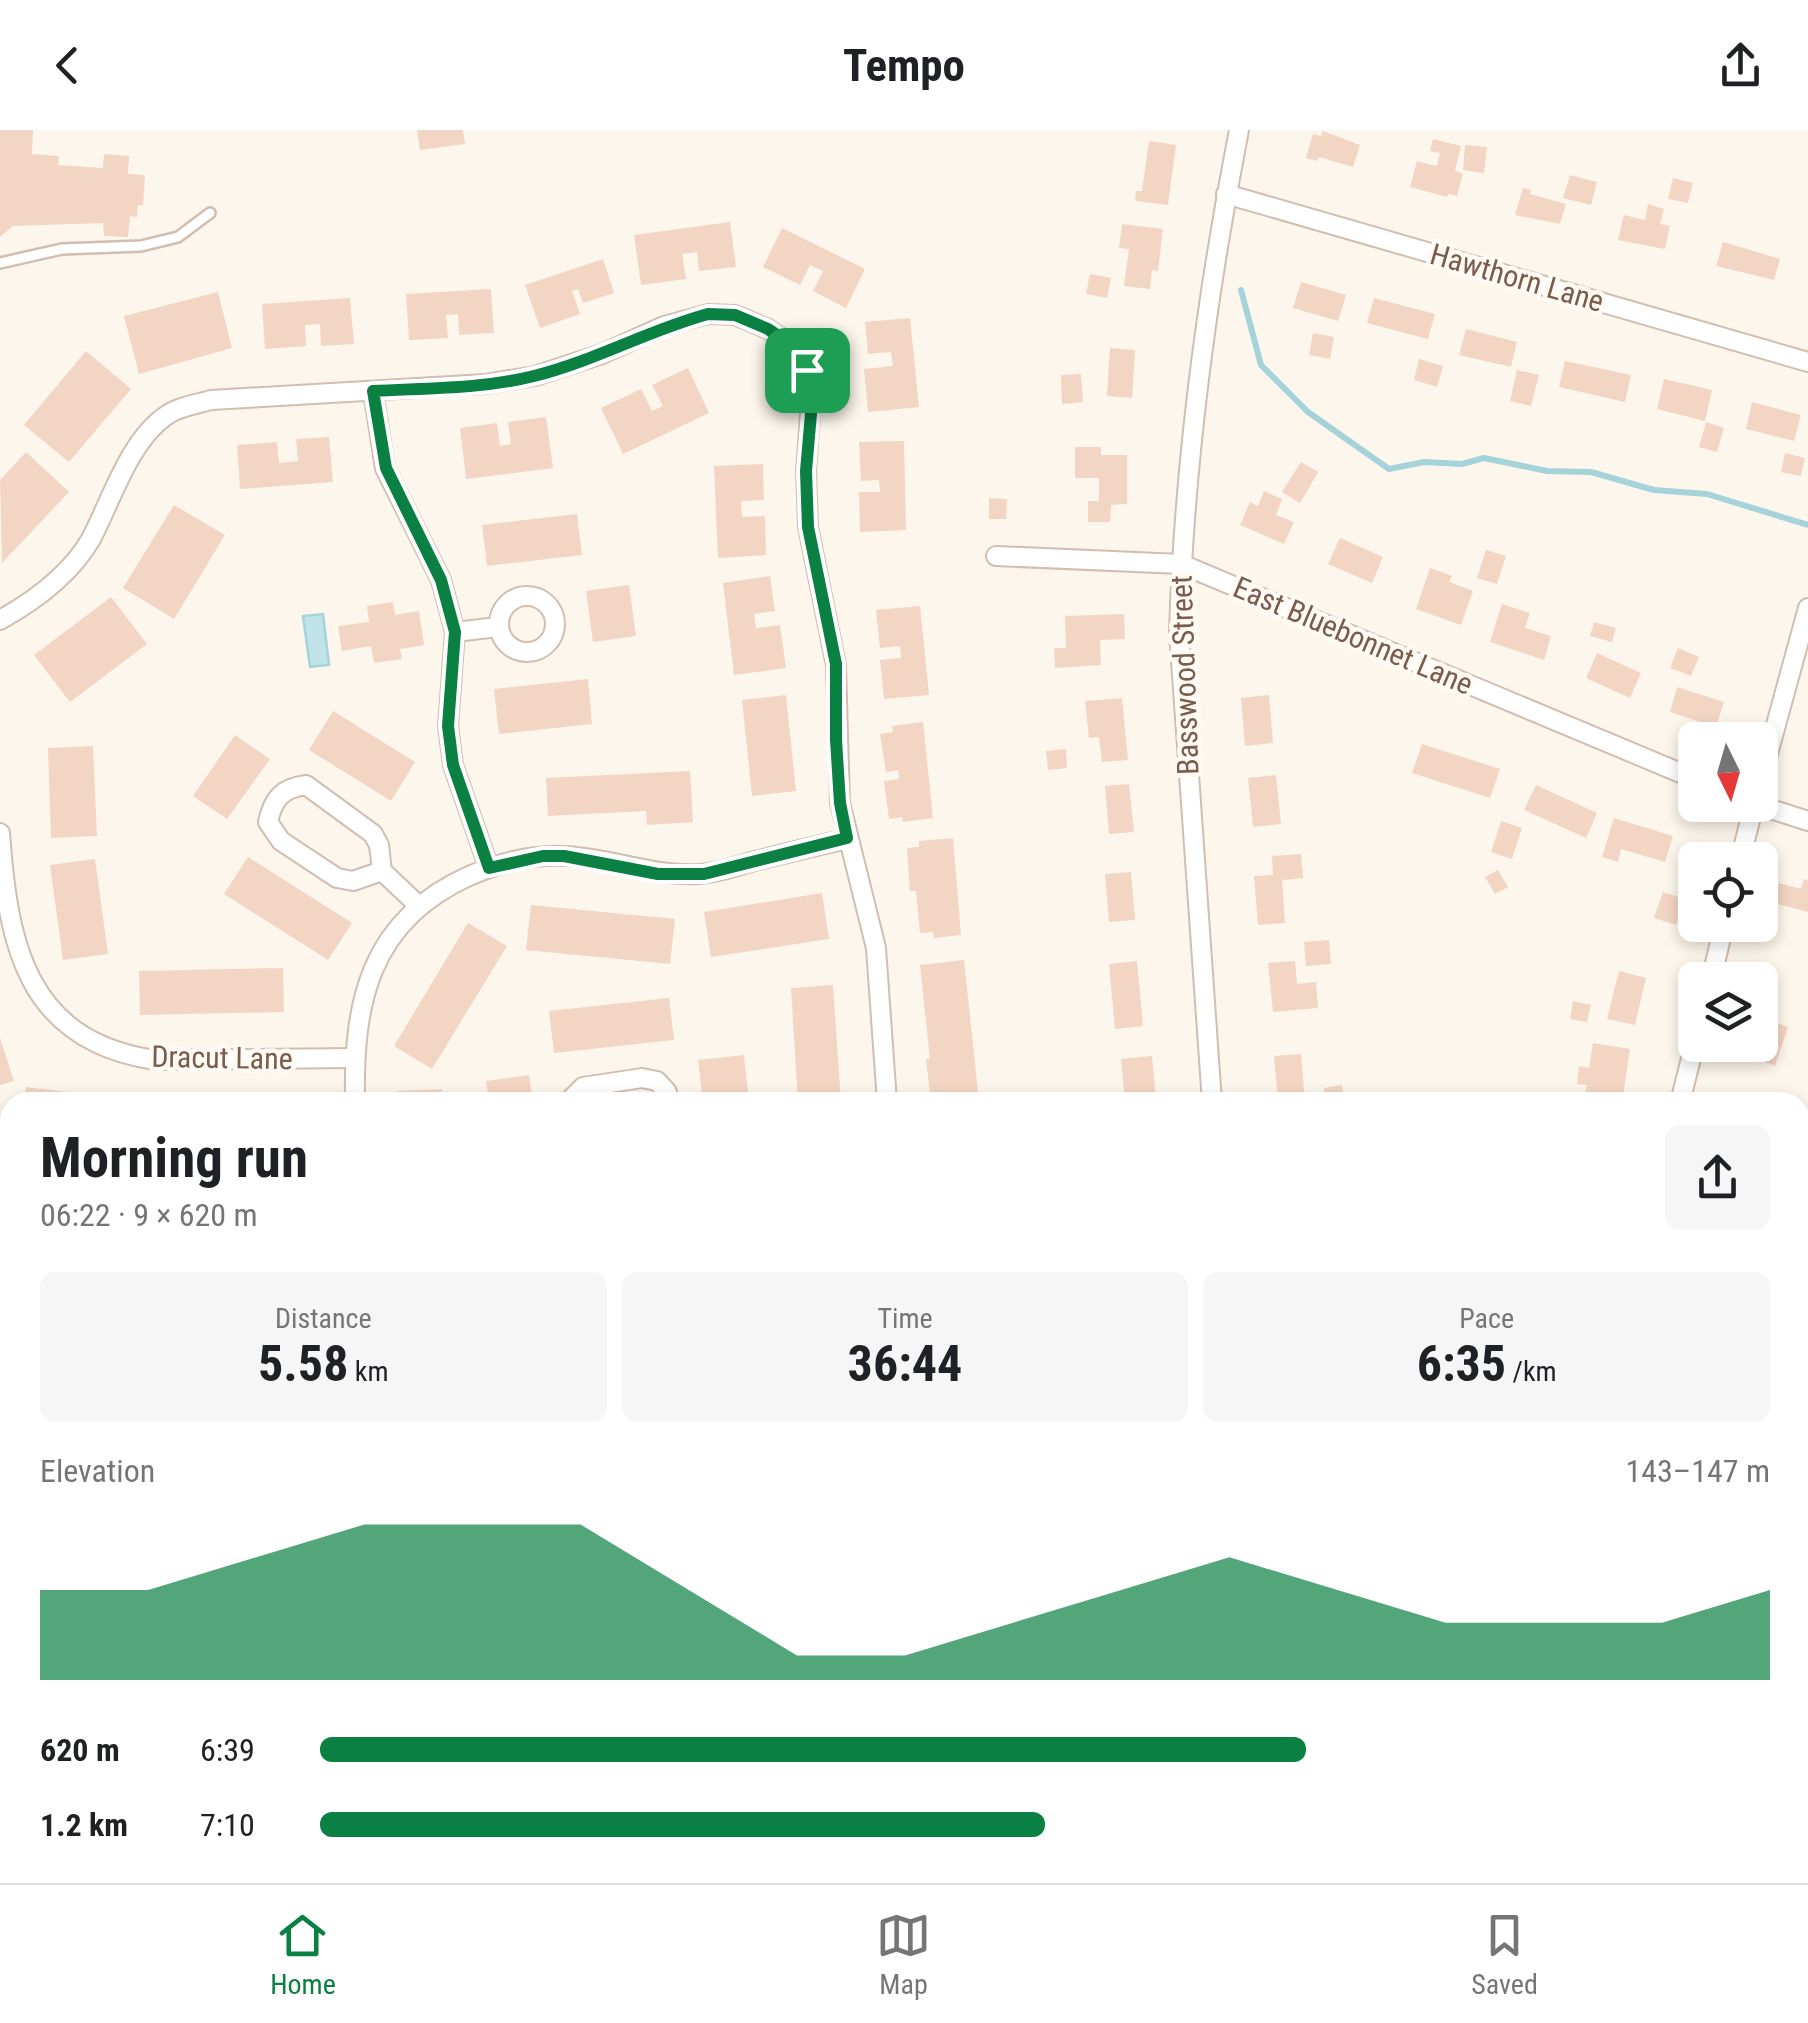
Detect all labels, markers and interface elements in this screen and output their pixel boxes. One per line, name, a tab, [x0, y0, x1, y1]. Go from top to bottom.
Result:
icon: back	[40, 38, 95, 93]
icon: share	[1713, 38, 1768, 93]
text: Tempo	[843, 39, 965, 92]
street label: Hawthorn Lane	[1426, 236, 1608, 319]
pin	[765, 328, 850, 413]
icon: arrive	[780, 343, 835, 398]
street label: East Bluebonnet Lane	[1228, 569, 1478, 702]
street label: Basswood Street	[1164, 575, 1205, 775]
north arrow	[1678, 722, 1778, 822]
map controls	[1678, 722, 1778, 1062]
button: locate	[1678, 842, 1778, 942]
button: layers	[1678, 962, 1778, 1062]
street label: Dracut Lane	[151, 1039, 293, 1076]
button: share	[1665, 1125, 1770, 1230]
text: Morning run	[40, 1126, 308, 1190]
text: 06:22 · 9 × 620 m	[40, 1196, 258, 1234]
text: Distance	[275, 1302, 372, 1335]
text: Time	[877, 1302, 933, 1335]
text: Pace	[1459, 1302, 1514, 1335]
text: 5.58	[258, 1335, 348, 1393]
text: 36:44	[848, 1335, 962, 1393]
text: 6:35	[1417, 1335, 1506, 1393]
text: km	[348, 1355, 389, 1388]
text: /km	[1506, 1355, 1557, 1388]
text: Elevation	[40, 1452, 155, 1490]
text: 143–147 m	[1625, 1452, 1770, 1490]
text: 620 m	[40, 1731, 120, 1769]
text: 6:39	[200, 1731, 255, 1769]
text: 1.2 km	[40, 1806, 128, 1844]
text: 7:10	[200, 1806, 255, 1844]
tab: Home	[270, 1908, 336, 2001]
tab: Map	[876, 1908, 931, 2001]
tab: Saved	[1471, 1908, 1538, 2001]

